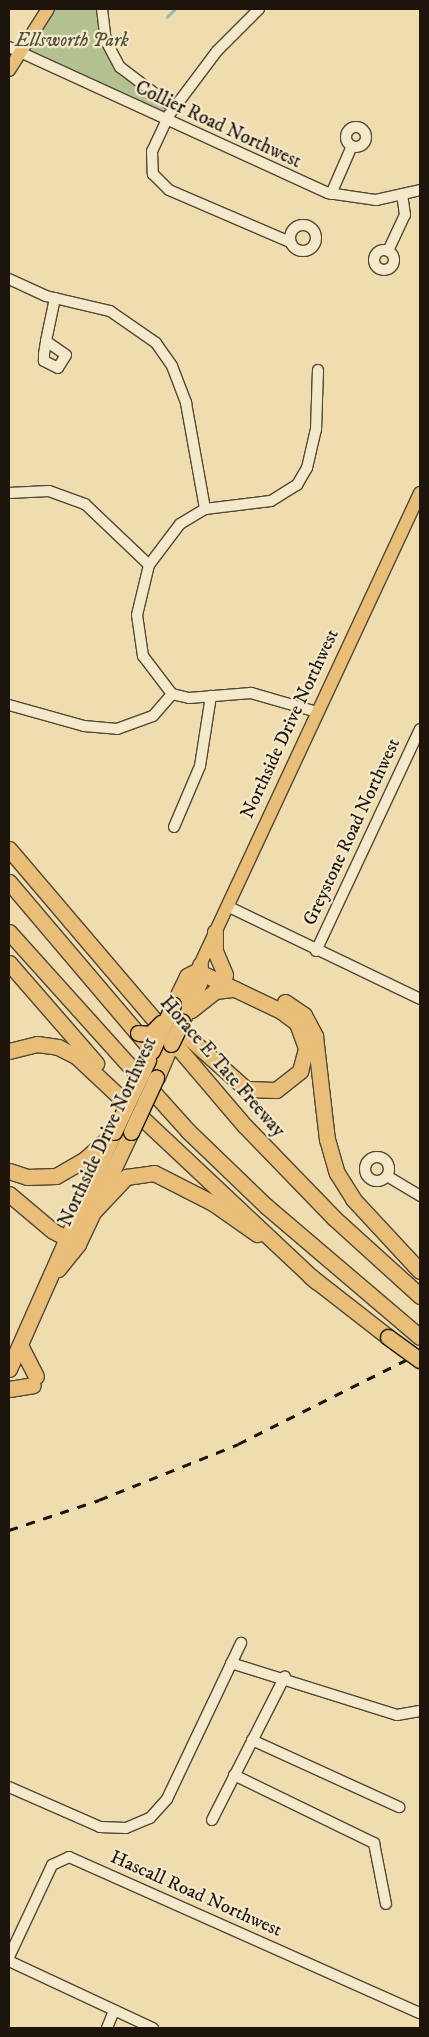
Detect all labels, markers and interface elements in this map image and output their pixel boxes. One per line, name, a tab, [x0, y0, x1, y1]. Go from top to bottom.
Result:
park label: Ellsworth Park	[15, 30, 129, 52]
street label: Collier Road Northwest	[131, 77, 305, 173]
street label: Northside Drive Northwest	[236, 626, 344, 822]
street label: Greystone Road Northwest	[299, 735, 405, 929]
street label: Horace E Tate Freeway	[155, 992, 289, 1142]
street label: Northside Drive Northwest	[54, 1034, 162, 1230]
street label: Hascall Road Northwest	[107, 1846, 285, 1942]

